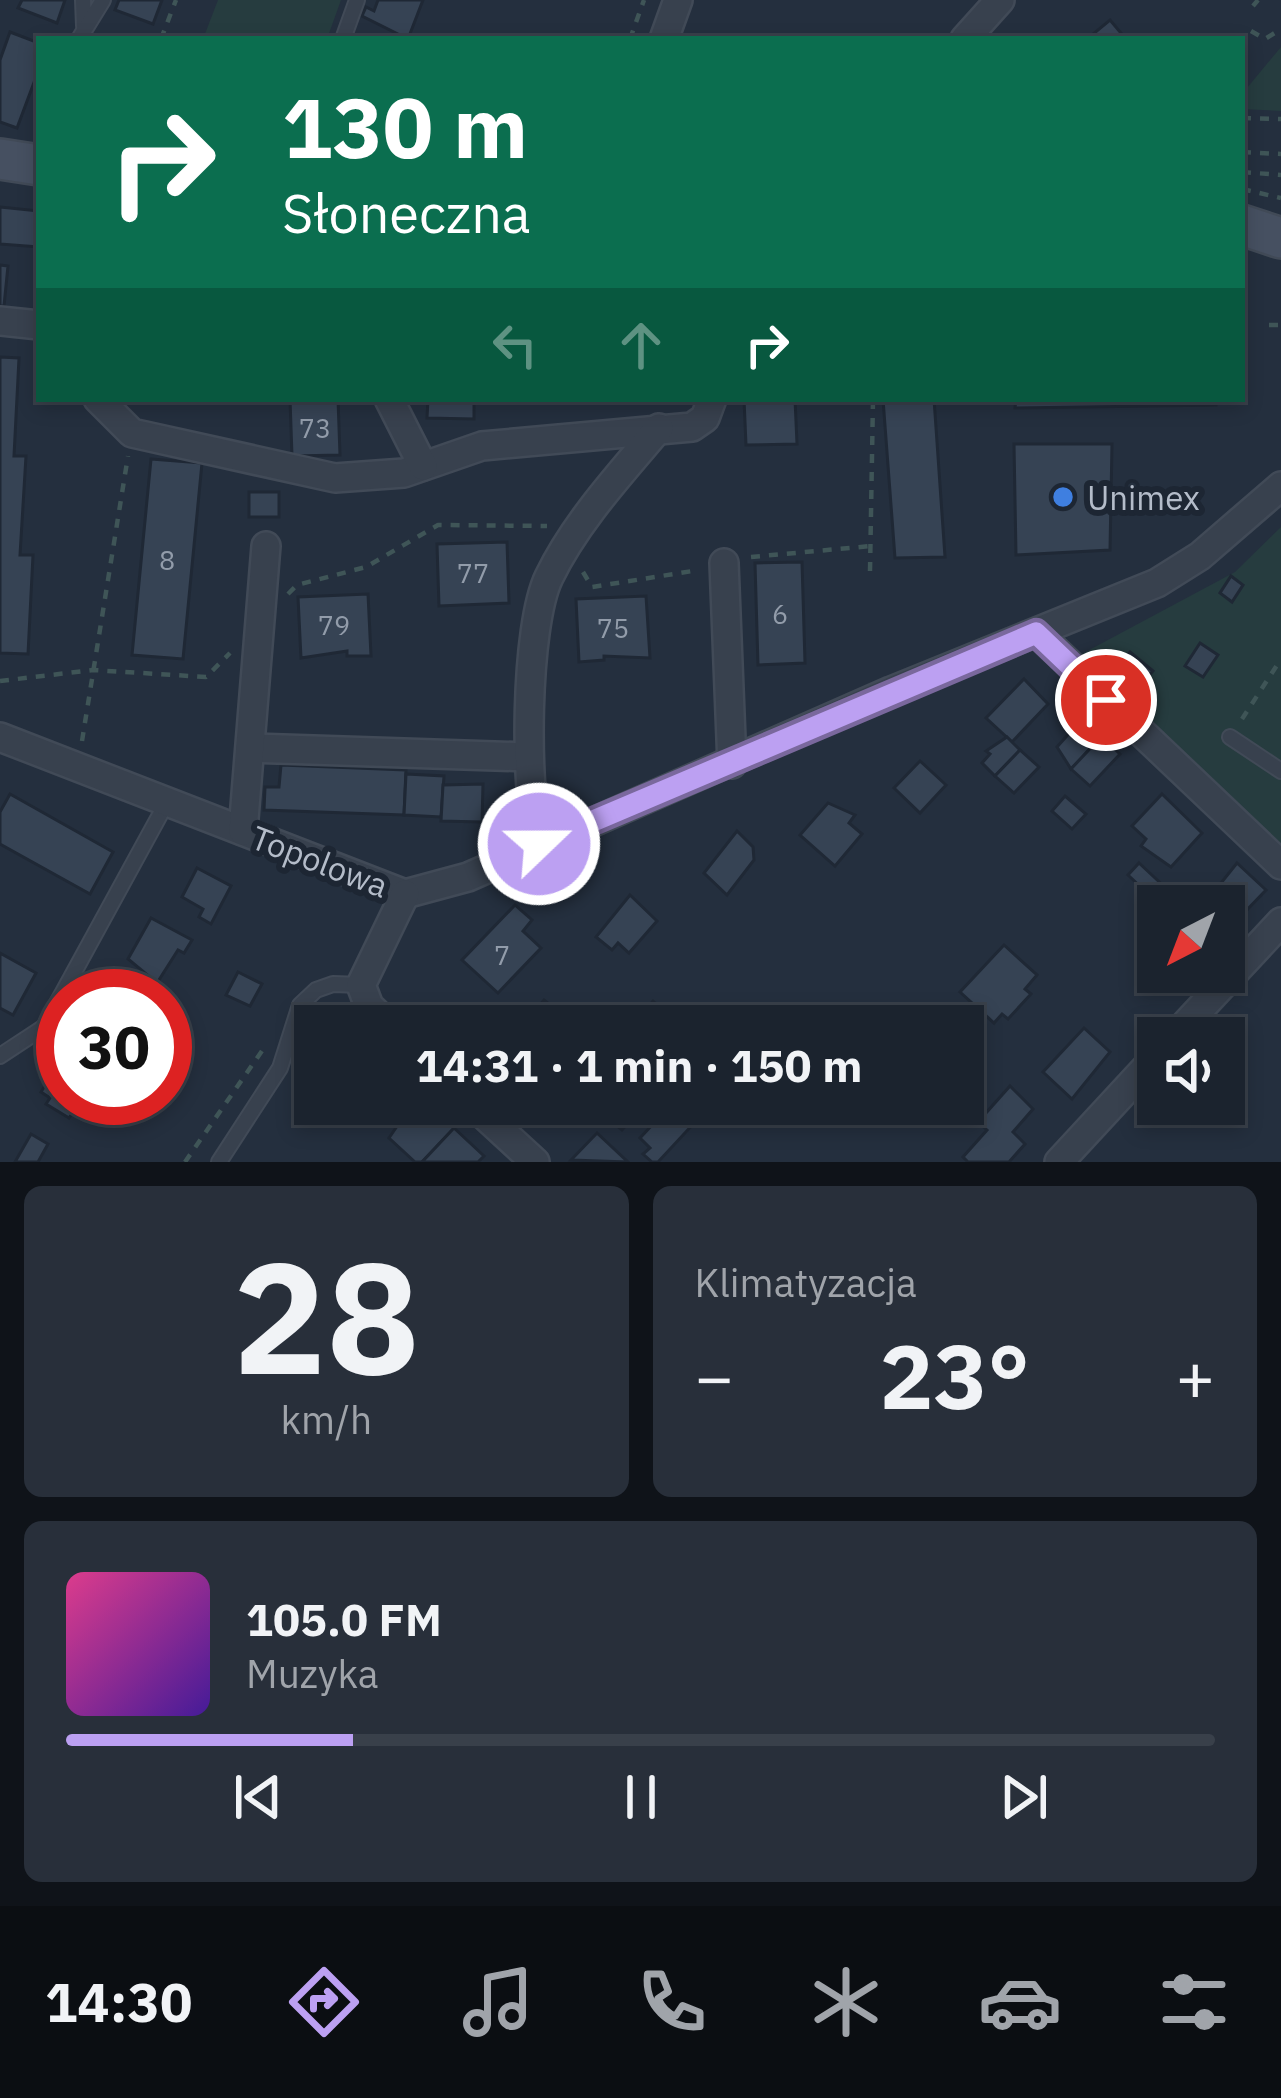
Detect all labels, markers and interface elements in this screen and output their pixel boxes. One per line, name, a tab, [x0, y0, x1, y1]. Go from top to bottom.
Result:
text: 130 m	[282, 72, 528, 181]
icon: right	[84, 84, 240, 240]
text: Słoneczna	[282, 178, 531, 248]
icon: left	[482, 312, 548, 378]
icon: ahead	[608, 312, 674, 378]
icon: right	[734, 312, 800, 378]
house number: 73	[299, 410, 331, 445]
place label: Unimex	[1087, 476, 1200, 519]
marker: Unimex	[1050, 484, 1076, 510]
house number: 8	[159, 542, 175, 577]
house number: 77	[457, 555, 489, 590]
house number: 6	[772, 596, 788, 631]
house number: 79	[318, 607, 350, 642]
house number: 75	[597, 610, 629, 645]
pin	[1055, 649, 1157, 751]
icon: arrive	[1073, 667, 1139, 733]
position arrow	[476, 781, 602, 907]
street label: Topolowa	[246, 815, 394, 907]
north arrow	[1137, 885, 1245, 993]
map controls	[1137, 885, 1245, 1125]
house number: 7	[494, 937, 510, 972]
speed limit sign: 30	[36, 969, 192, 1125]
button: sound	[1137, 1017, 1245, 1125]
text: 14:31 · 1 min · 150 m	[416, 1036, 862, 1094]
text: 28	[233, 1214, 420, 1417]
text: Klimatyzacja	[695, 1257, 917, 1308]
text: 23°	[880, 1317, 1030, 1434]
text: −	[695, 1333, 734, 1419]
text: +	[1175, 1333, 1215, 1419]
text: km/h	[280, 1394, 372, 1445]
text: 105.0 FM	[246, 1590, 442, 1648]
text: Muzyka	[246, 1648, 379, 1699]
icon: previous	[225, 1764, 291, 1830]
icon: pause	[608, 1764, 674, 1830]
icon: next	[991, 1764, 1057, 1830]
icon: directions	[282, 1960, 366, 2044]
icon: music	[456, 1960, 540, 2044]
icon: phone	[630, 1960, 714, 2044]
icon: climate	[804, 1960, 888, 2044]
icon: car	[978, 1960, 1062, 2044]
icon: filters	[1152, 1960, 1236, 2044]
text: 14:30	[45, 1967, 192, 2037]

